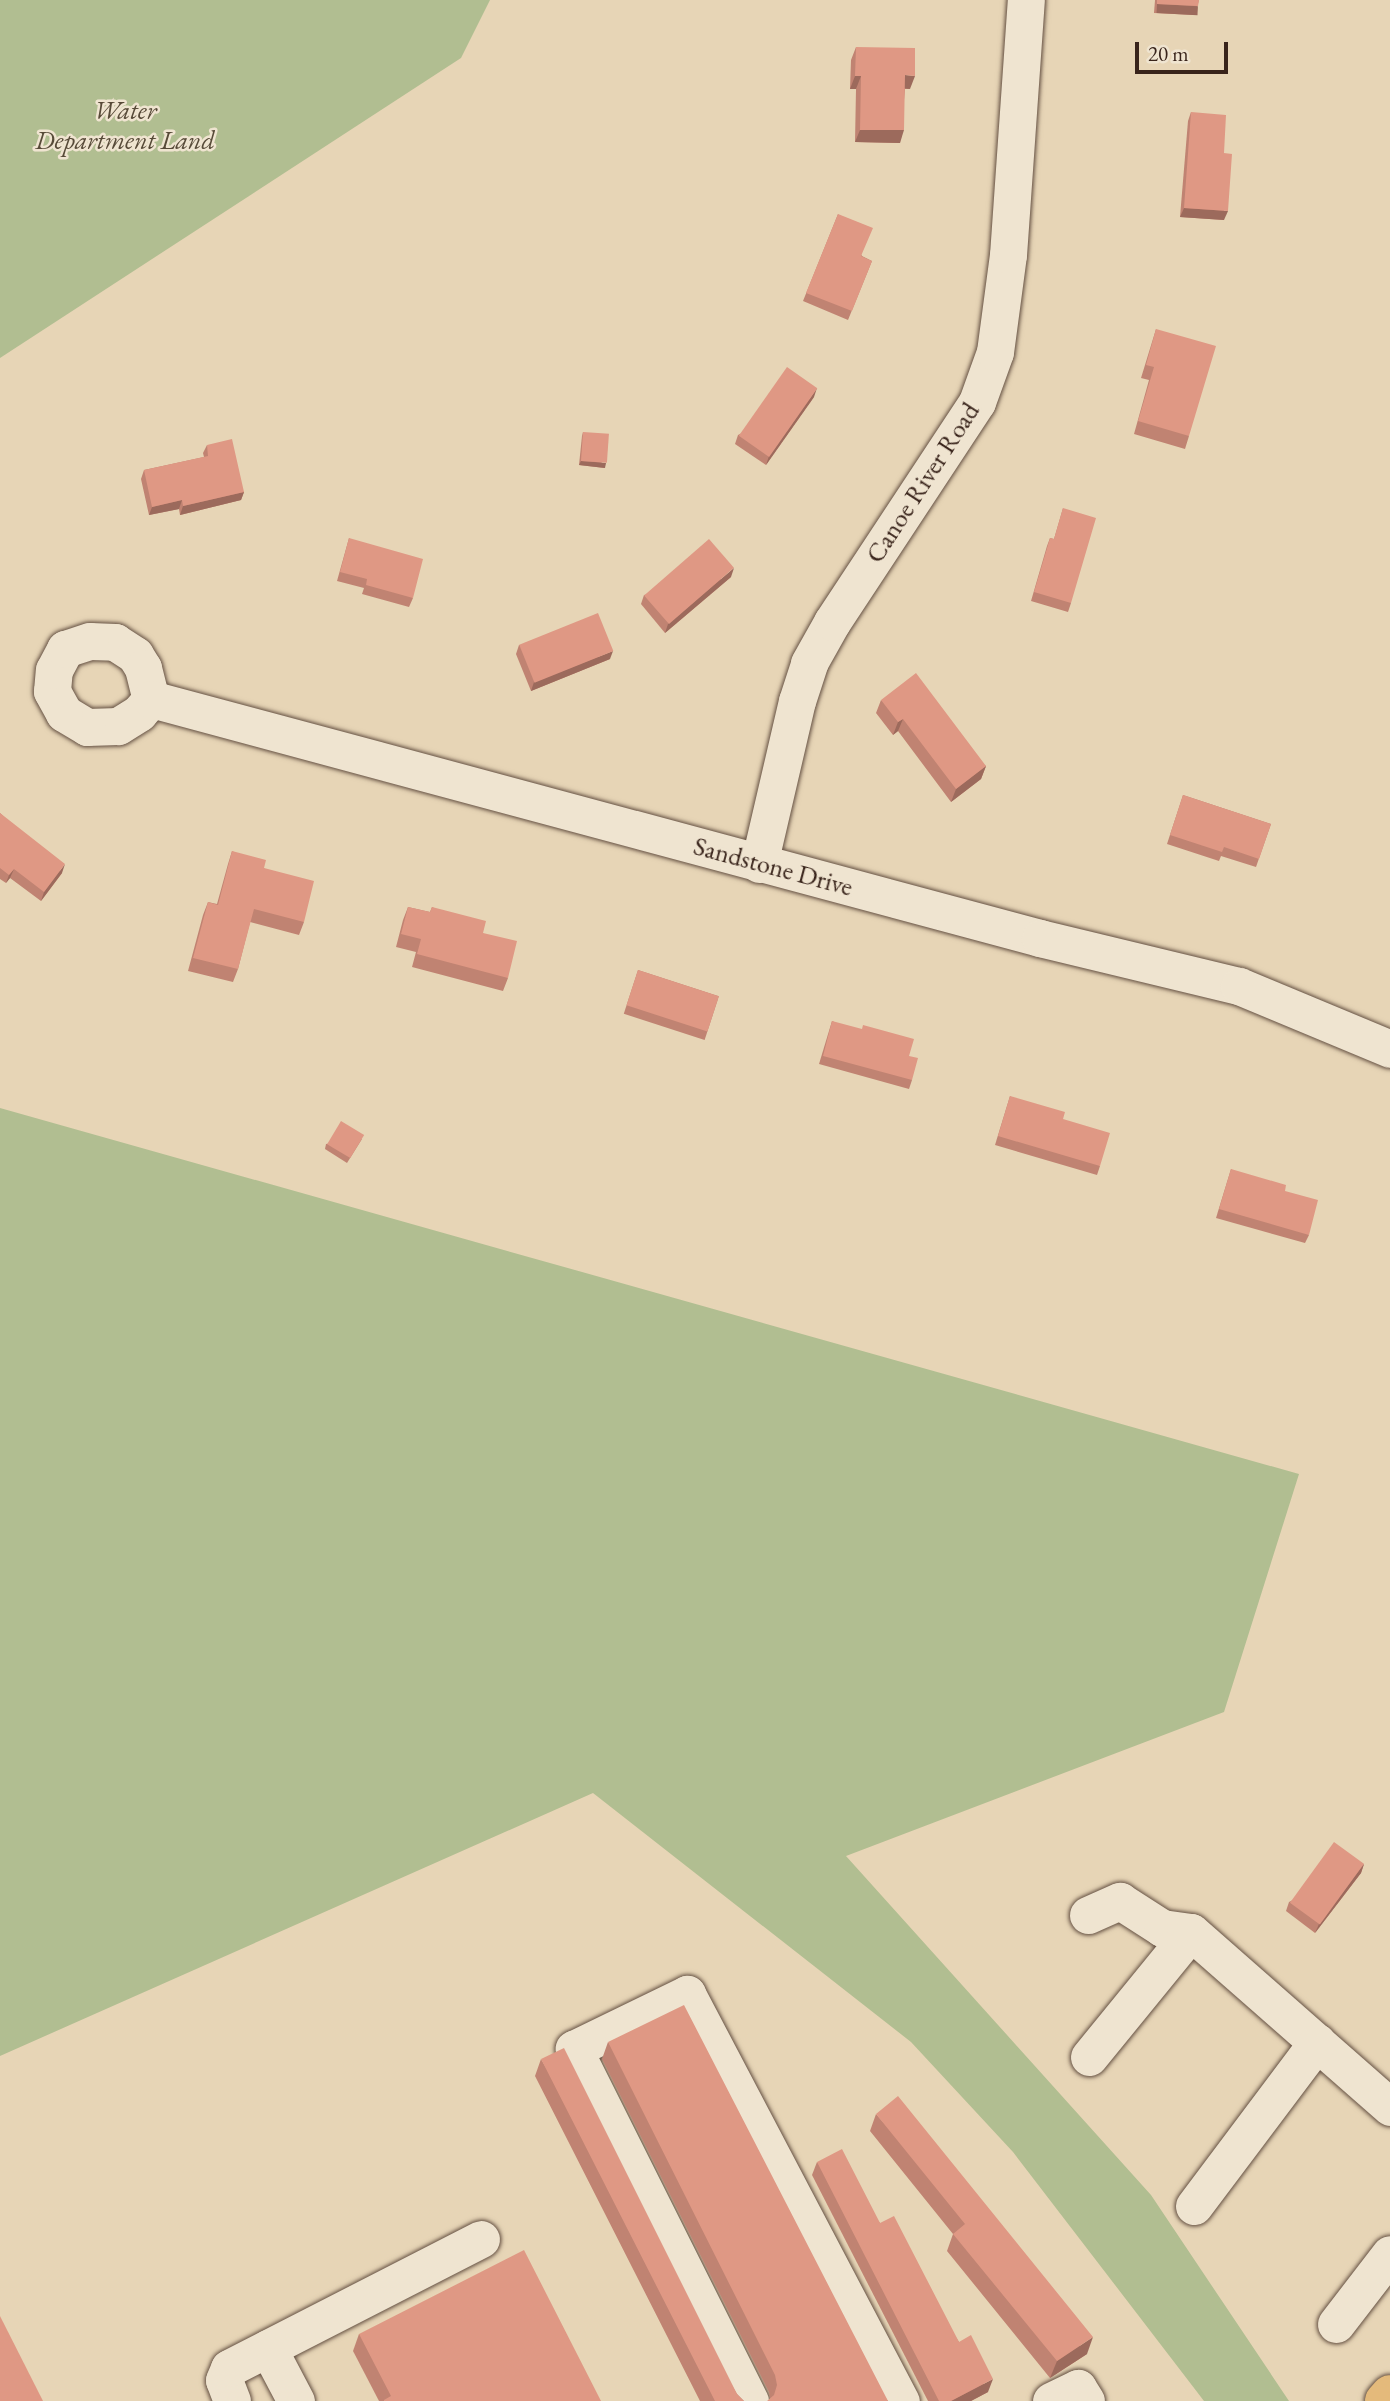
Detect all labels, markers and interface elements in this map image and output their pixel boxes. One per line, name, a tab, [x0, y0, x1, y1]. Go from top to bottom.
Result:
scale bar	[1138, 28, 1231, 72]
text: 20 m	[1148, 40, 1189, 67]
park label: Water Department Land	[35, 95, 215, 156]
street label: Canoe River Road	[860, 397, 986, 569]
street label: Sandstone Drive	[690, 831, 856, 903]

